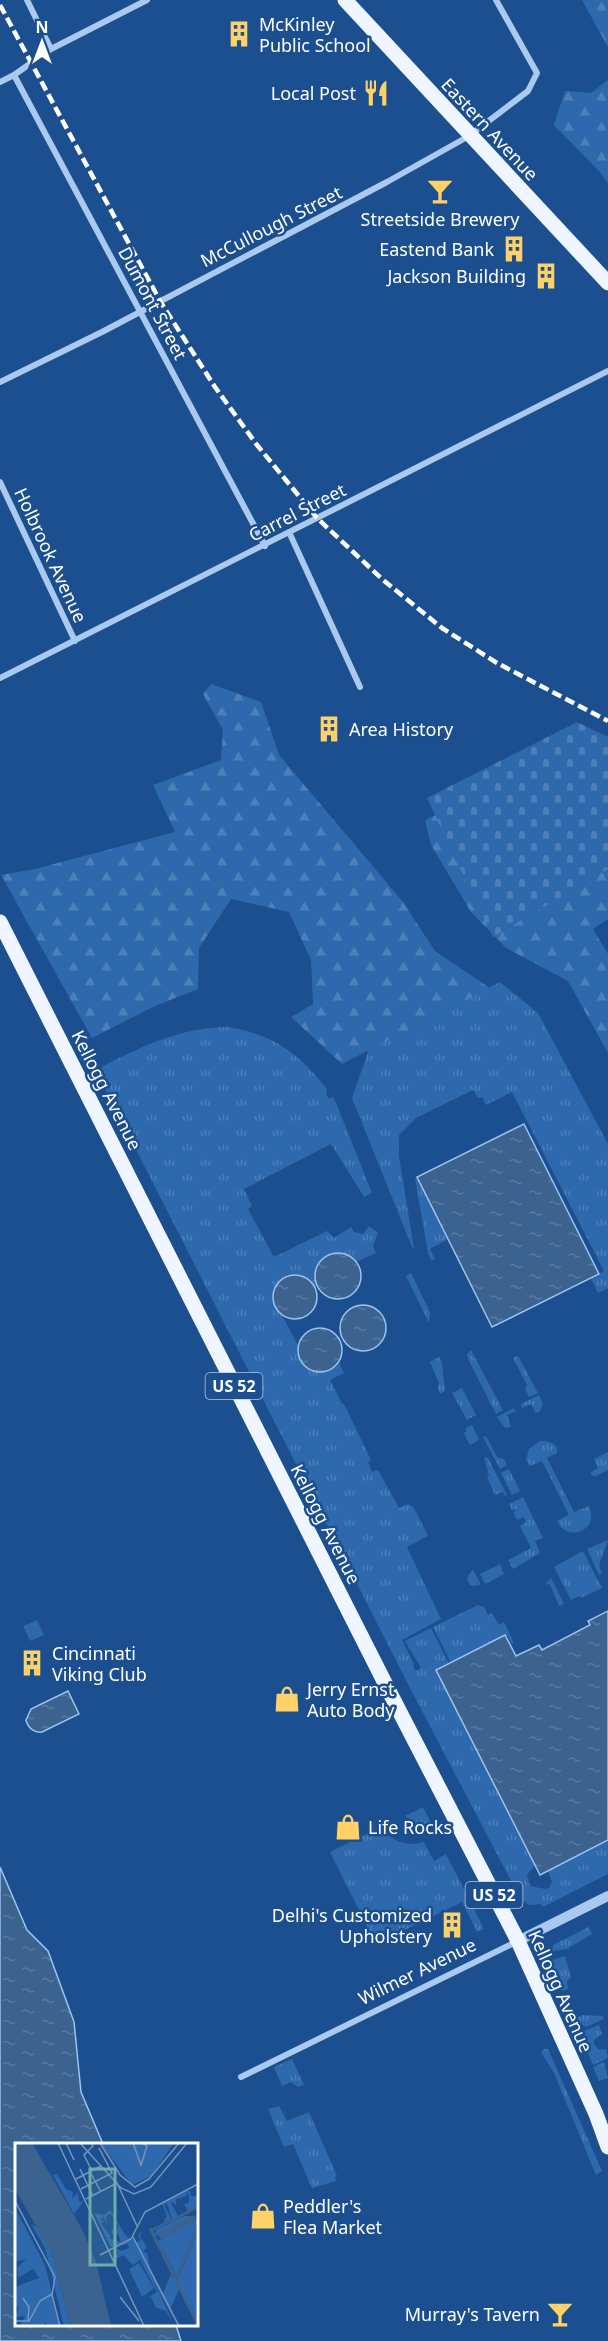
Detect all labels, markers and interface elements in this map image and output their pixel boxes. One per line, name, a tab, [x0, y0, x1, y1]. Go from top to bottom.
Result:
north arrow	[12, 12, 72, 72]
place label: McKinley Public School	[259, 12, 371, 57]
text: N	[35, 16, 49, 38]
building icon: McKinley Public School	[224, 19, 254, 49]
street label: Eastern Avenue	[436, 73, 544, 185]
restaurant icon: Local Post	[361, 78, 391, 108]
place label: Local Post	[271, 81, 356, 105]
bar icon: Streetside Brewery	[425, 176, 455, 206]
street label: McCullough Street	[196, 180, 346, 272]
place label: Streetside Brewery	[361, 207, 520, 231]
building icon: Eastend Bank	[499, 234, 529, 264]
place label: Eastend Bank	[379, 237, 494, 261]
street label: Dumont Street	[113, 242, 193, 364]
building icon: Jackson Building	[531, 261, 561, 291]
place label: Jackson Building	[385, 264, 526, 288]
street label: Carrel Street	[244, 477, 350, 547]
street label: Holbrook Avenue	[9, 484, 93, 626]
building icon: Area History	[314, 714, 344, 744]
place label: Area History	[349, 717, 454, 741]
street label: Kellogg Avenue	[66, 1026, 148, 1154]
road number: US 52	[206, 1373, 262, 1399]
street label: Kellogg Avenue	[285, 1460, 367, 1588]
place label: Cincinnati Viking Club	[52, 1641, 147, 1686]
building icon: Cincinnati Viking Club	[17, 1648, 47, 1678]
place label: Jerry Ernst Auto Body	[305, 1677, 395, 1722]
shop icon: Jerry Ernst Auto Body	[272, 1684, 302, 1714]
shop icon: Life Rocks	[333, 1812, 363, 1842]
place label: Life Rocks	[368, 1815, 452, 1839]
road number: US 52	[466, 1882, 522, 1908]
place label: Delhi's Customized Upholstery	[272, 1903, 433, 1948]
building icon: Delhi's Customized Upholstery	[437, 1910, 467, 1940]
street label: Kellogg Avenue	[523, 1926, 599, 2056]
street label: Wilmer Avenue	[354, 1932, 480, 2010]
inset map	[15, 2143, 198, 2326]
place label: Peddler's Flea Market	[283, 2194, 383, 2239]
shop icon: Peddler's Flea Market	[248, 2201, 278, 2231]
bar icon: Murray's Tavern	[545, 2299, 575, 2329]
place label: Murray's Tavern	[405, 2302, 540, 2326]

